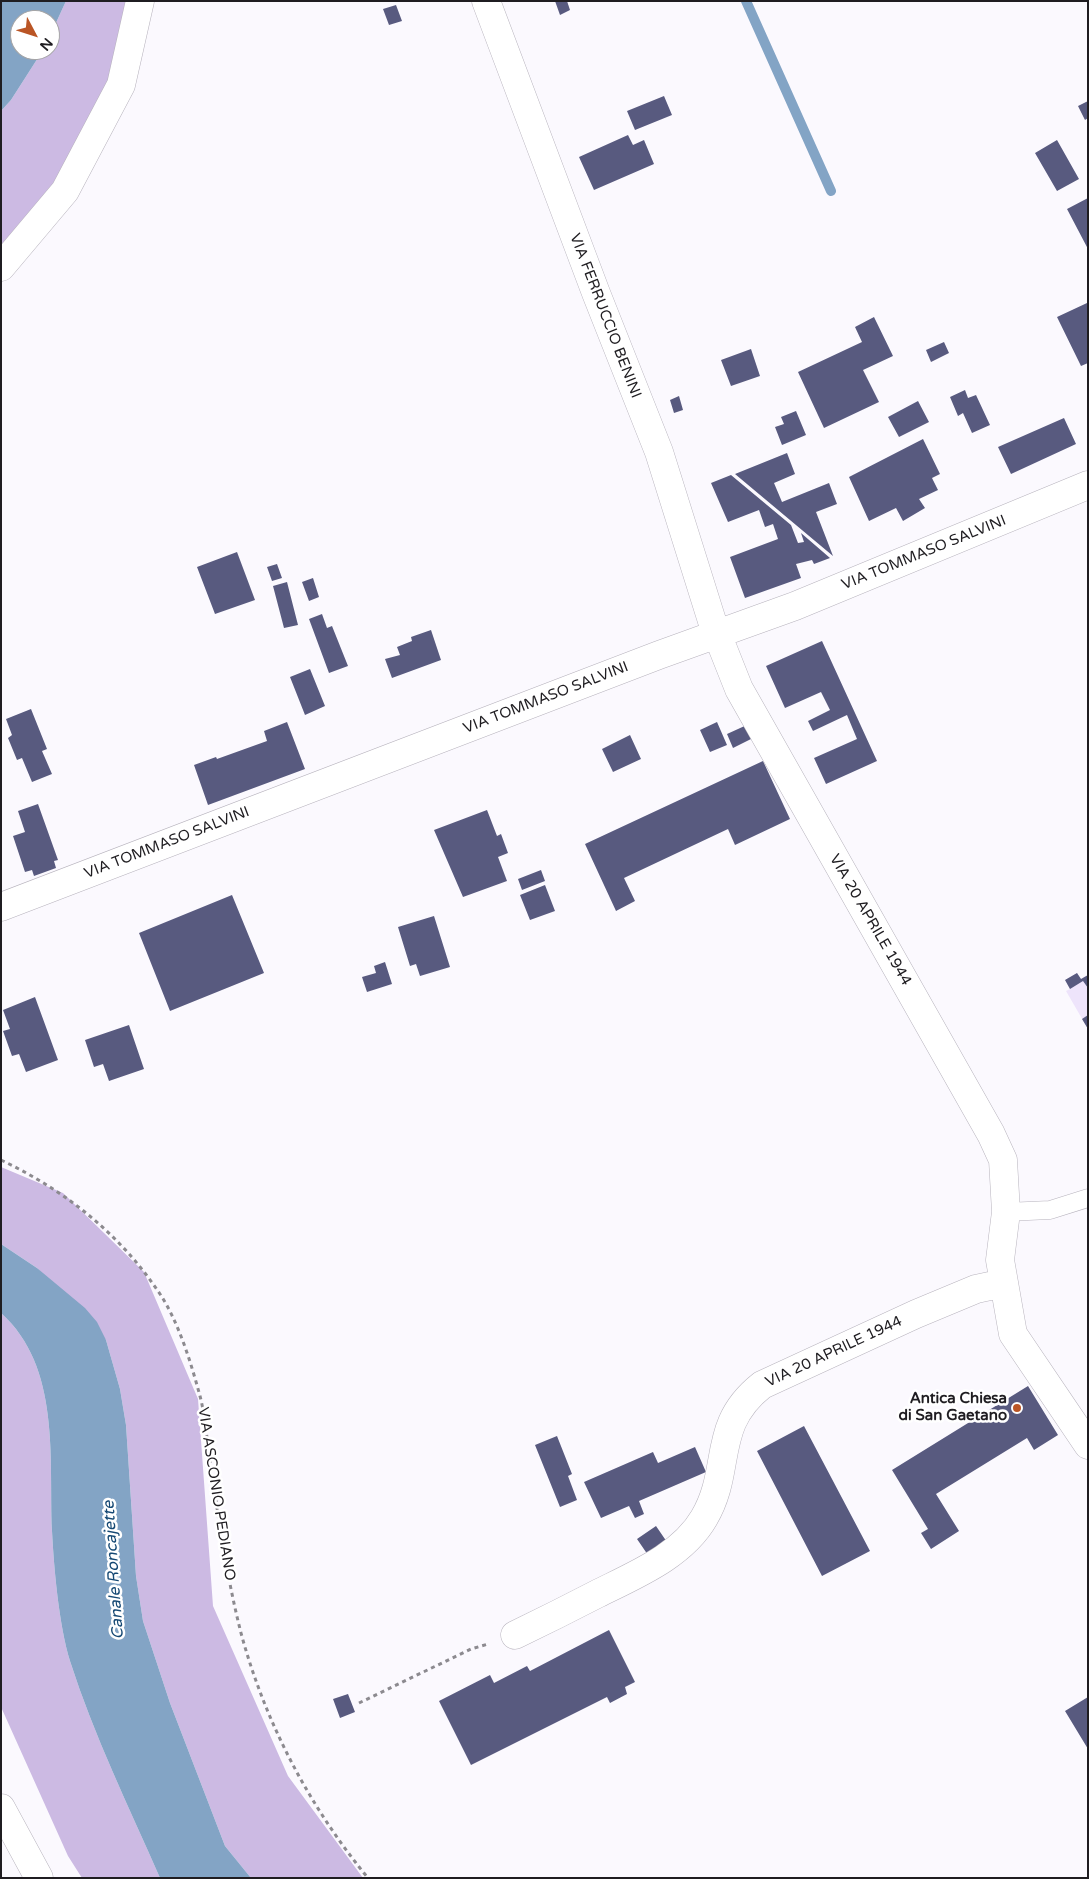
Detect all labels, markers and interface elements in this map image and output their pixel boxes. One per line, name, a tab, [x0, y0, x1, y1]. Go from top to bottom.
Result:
north arrow	[10, 10, 60, 60]
text: N	[36, 35, 56, 54]
street label: VIA FERRUCCIO BENINI	[565, 231, 645, 401]
street label: VIA TOMMASO SALVINI	[839, 512, 1009, 594]
street label: VIA TOMMASO SALVINI	[461, 658, 631, 738]
street label: VIA TOMMASO SALVINI	[82, 803, 252, 883]
street label: VIA 20 APRILE 1944	[825, 851, 915, 989]
street label: VIA 20 APRILE 1944	[763, 1312, 905, 1392]
place label: Antica Chiesa di San Gaetano	[899, 1390, 1007, 1425]
marker: Antica Chiesa di San Gaetano	[1011, 1402, 1023, 1414]
street label: VIA ASCONIO PEDIANO	[193, 1406, 239, 1582]
water label: Canale Roncajette	[100, 1500, 128, 1640]

